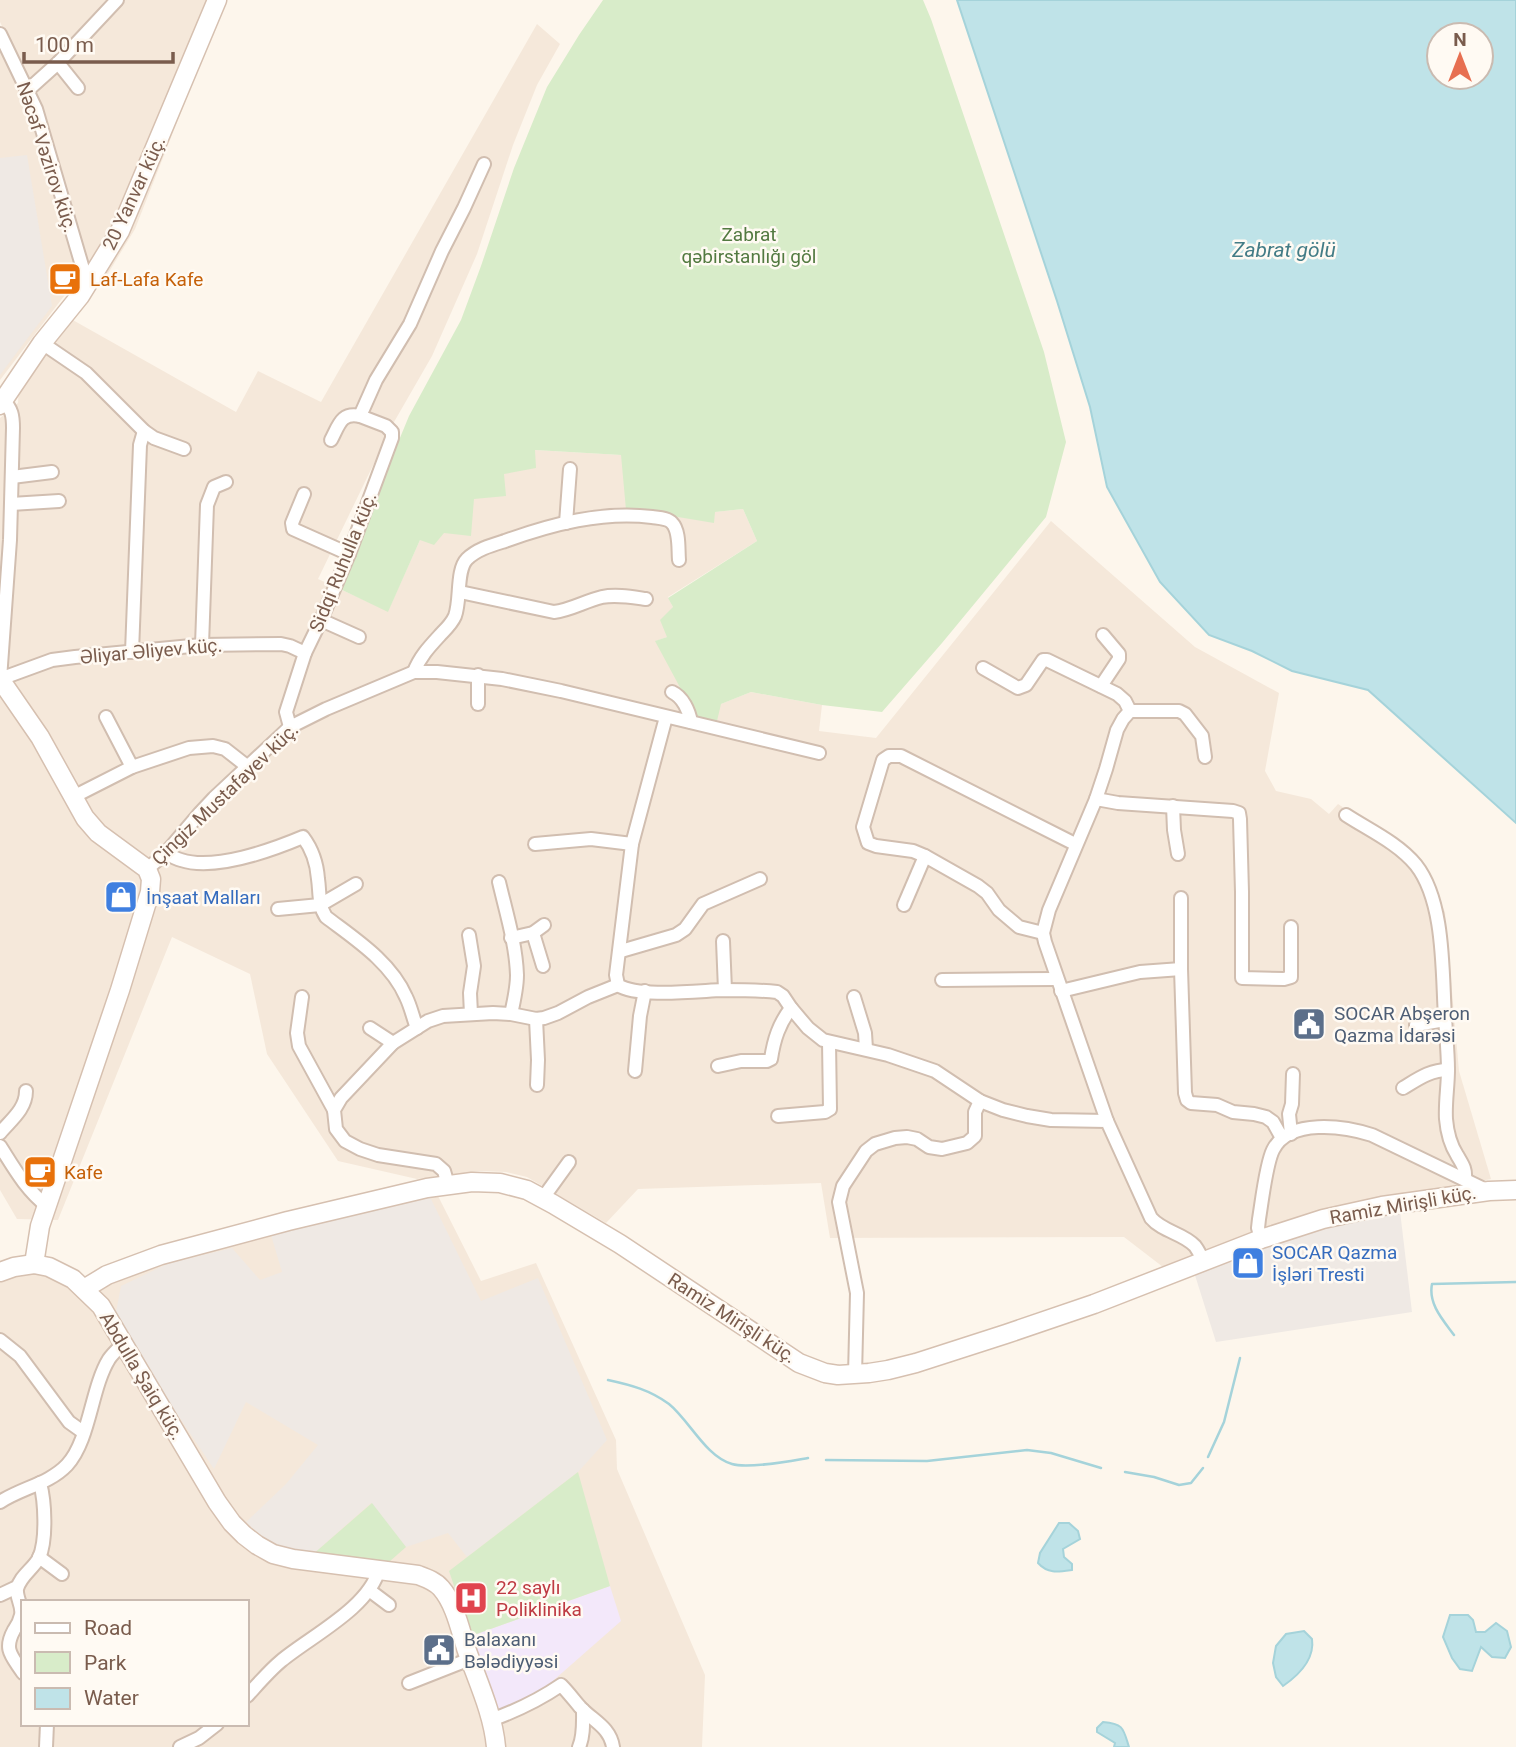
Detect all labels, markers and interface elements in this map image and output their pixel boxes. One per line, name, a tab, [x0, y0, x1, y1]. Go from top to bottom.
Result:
scale bar	[24, 21, 173, 65]
north arrow	[1425, 21, 1495, 91]
text: N	[1453, 28, 1467, 51]
text: 100 m	[35, 33, 94, 57]
street label: Nəcəf Vəzirov küç.	[12, 79, 82, 235]
street label: 20 Yanvar küç.	[98, 132, 170, 254]
park label: Zabrat qəbirstanlığı göl	[682, 223, 816, 268]
water label: Zabrat gölü	[1231, 238, 1336, 262]
cafe icon: Laf-Lafa Kafe	[46, 260, 84, 298]
place label: Laf-Lafa Kafe	[90, 268, 203, 291]
street label: Sidqi Ruhulla küç.	[304, 489, 382, 635]
street label: Əliyar Əliyev küç.	[79, 633, 223, 669]
street label: Çingiz Mustafayev küç.	[147, 718, 303, 870]
shop icon: İnşaat Malları	[102, 878, 140, 916]
place label: İnşaat Malları	[146, 886, 261, 909]
place label: SOCAR Abşeron Qazma İdarəsi	[1334, 1002, 1470, 1047]
public building icon: SOCAR Abşeron Qazma İdarəsi	[1290, 1005, 1328, 1043]
cafe icon: Kafe	[21, 1153, 59, 1191]
place label: Kafe	[64, 1161, 103, 1184]
street label: Ramiz Mirişli küç.	[1328, 1181, 1478, 1229]
place label: SOCAR Qazma İşləri Tresti	[1272, 1241, 1397, 1286]
shop icon: SOCAR Qazma İşləri Tresti	[1229, 1244, 1267, 1282]
street label: Ramiz Mirişli küç.	[663, 1268, 801, 1368]
street label: Abdulla Şaiq küç.	[95, 1308, 189, 1444]
place label: 22 saylı Poliklinika	[496, 1576, 582, 1621]
hospital icon: 22 saylı Poliklinika	[452, 1579, 490, 1617]
legend	[21, 1600, 248, 1726]
text: Road	[84, 1616, 132, 1640]
place label: Balaxanı Bələdiyyəsi	[464, 1628, 558, 1673]
public building icon: Balaxanı Bələdiyyəsi	[420, 1631, 458, 1669]
text: Park	[84, 1651, 127, 1675]
text: Water	[84, 1686, 139, 1710]

